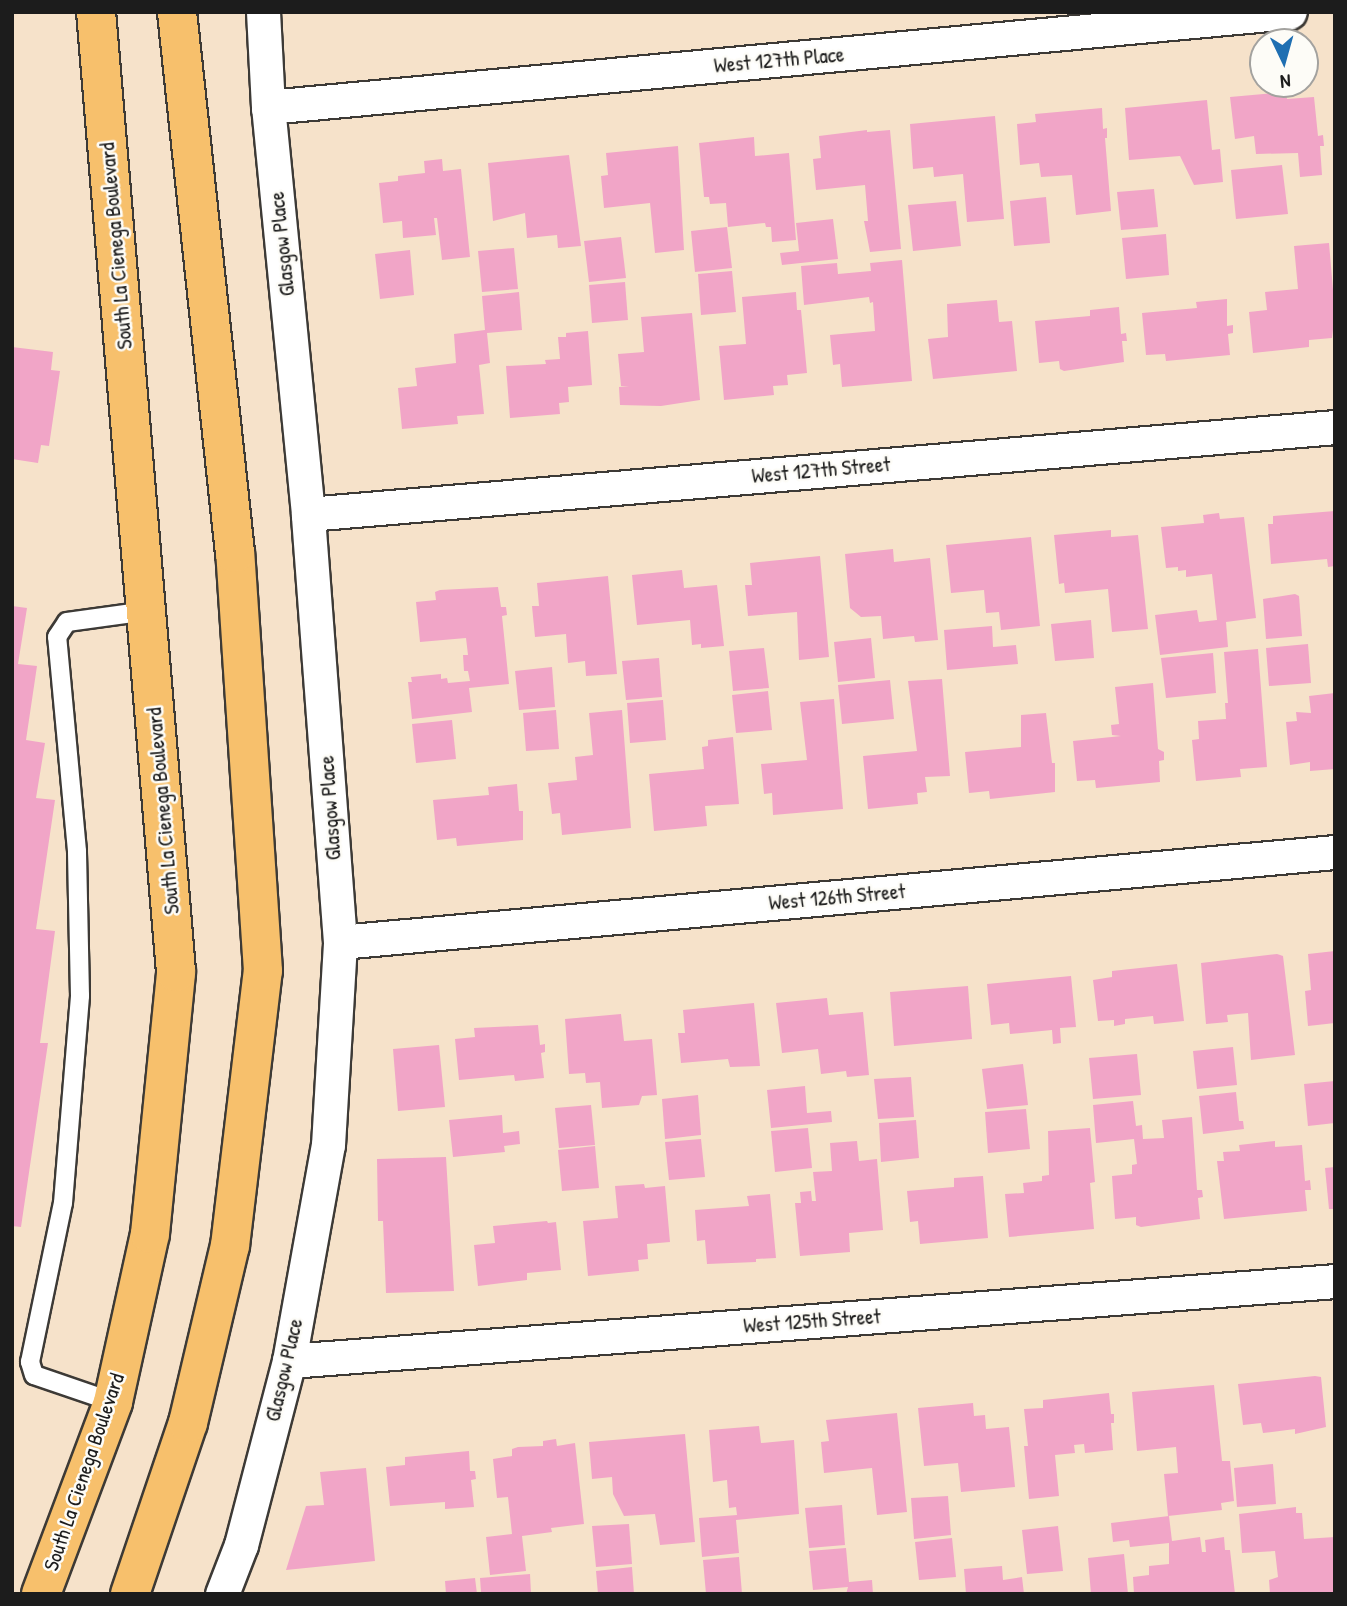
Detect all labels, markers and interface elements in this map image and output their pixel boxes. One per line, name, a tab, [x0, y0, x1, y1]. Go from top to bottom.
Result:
north arrow	[1249, 28, 1319, 98]
street label: West 127th Place	[713, 42, 845, 78]
text: N	[1279, 69, 1292, 95]
street label: South La Cienega Boulevard	[94, 142, 138, 350]
street label: Glasgow Place	[264, 191, 300, 297]
street label: West 127th Street	[751, 451, 891, 489]
street label: South La Cienega Boulevard	[141, 707, 185, 915]
street label: Glasgow Place	[314, 755, 346, 861]
street label: West 126th Street	[768, 878, 906, 916]
street label: West 125th Street	[743, 1304, 881, 1338]
street label: Glasgow Place	[260, 1316, 308, 1424]
street label: South La Cienega Boulevard	[38, 1370, 130, 1574]

